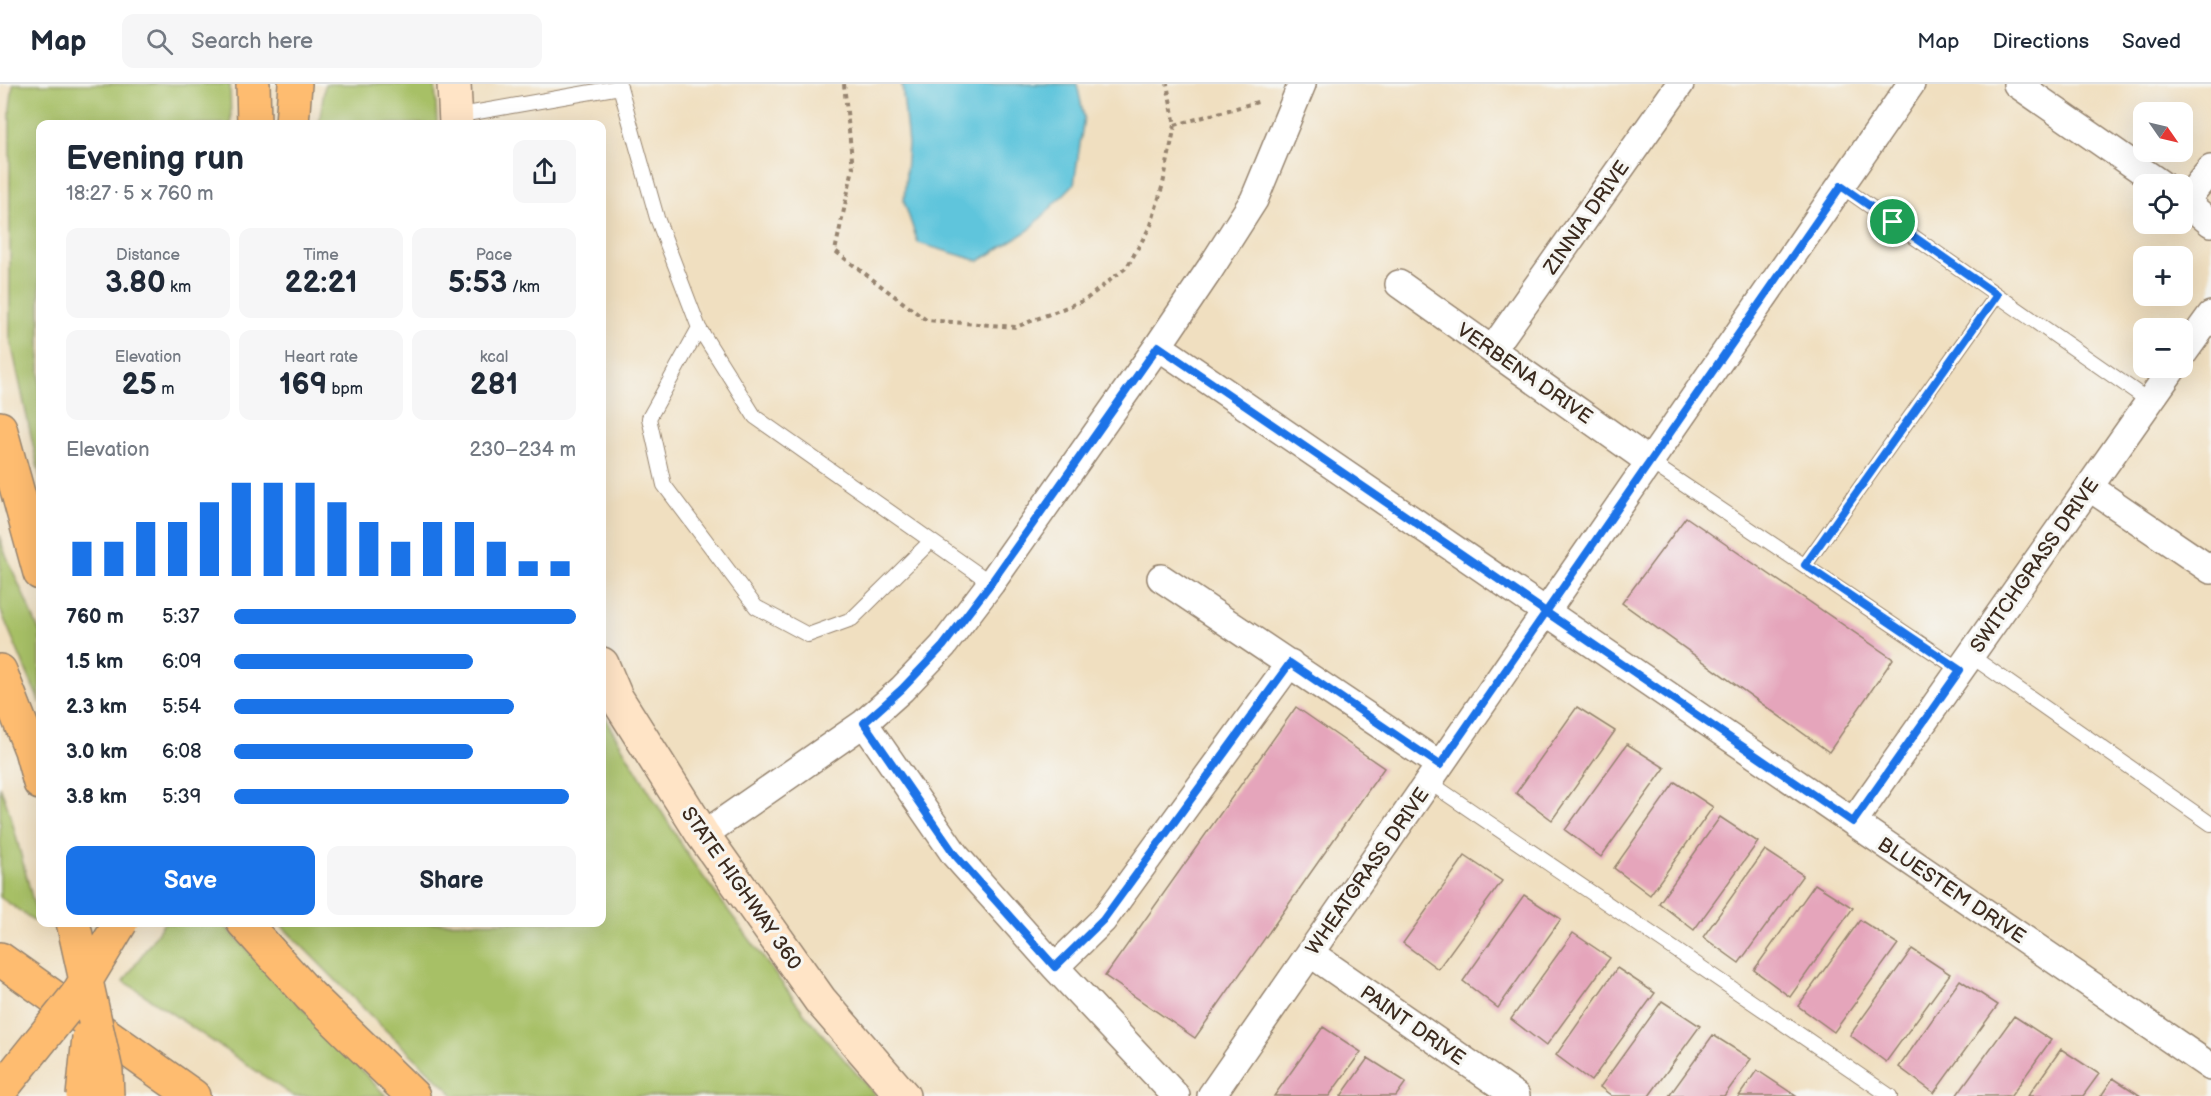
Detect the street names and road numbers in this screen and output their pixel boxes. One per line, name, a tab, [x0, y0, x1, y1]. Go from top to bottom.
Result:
street label: ZINNIA DRIVE	[1538, 156, 1635, 280]
street label: VERBENA DRIVE	[1452, 318, 1597, 429]
street label: SWITCHGRASS DRIVE	[1965, 474, 2104, 658]
street label: WHEATGRASS DRIVE	[1301, 783, 1435, 960]
street label: STATE HIGHWAY 360	[676, 802, 806, 975]
street label: BLUESTEM DRIVE	[1873, 832, 2030, 949]
street label: PAINT DRIVE	[1355, 981, 1470, 1071]

